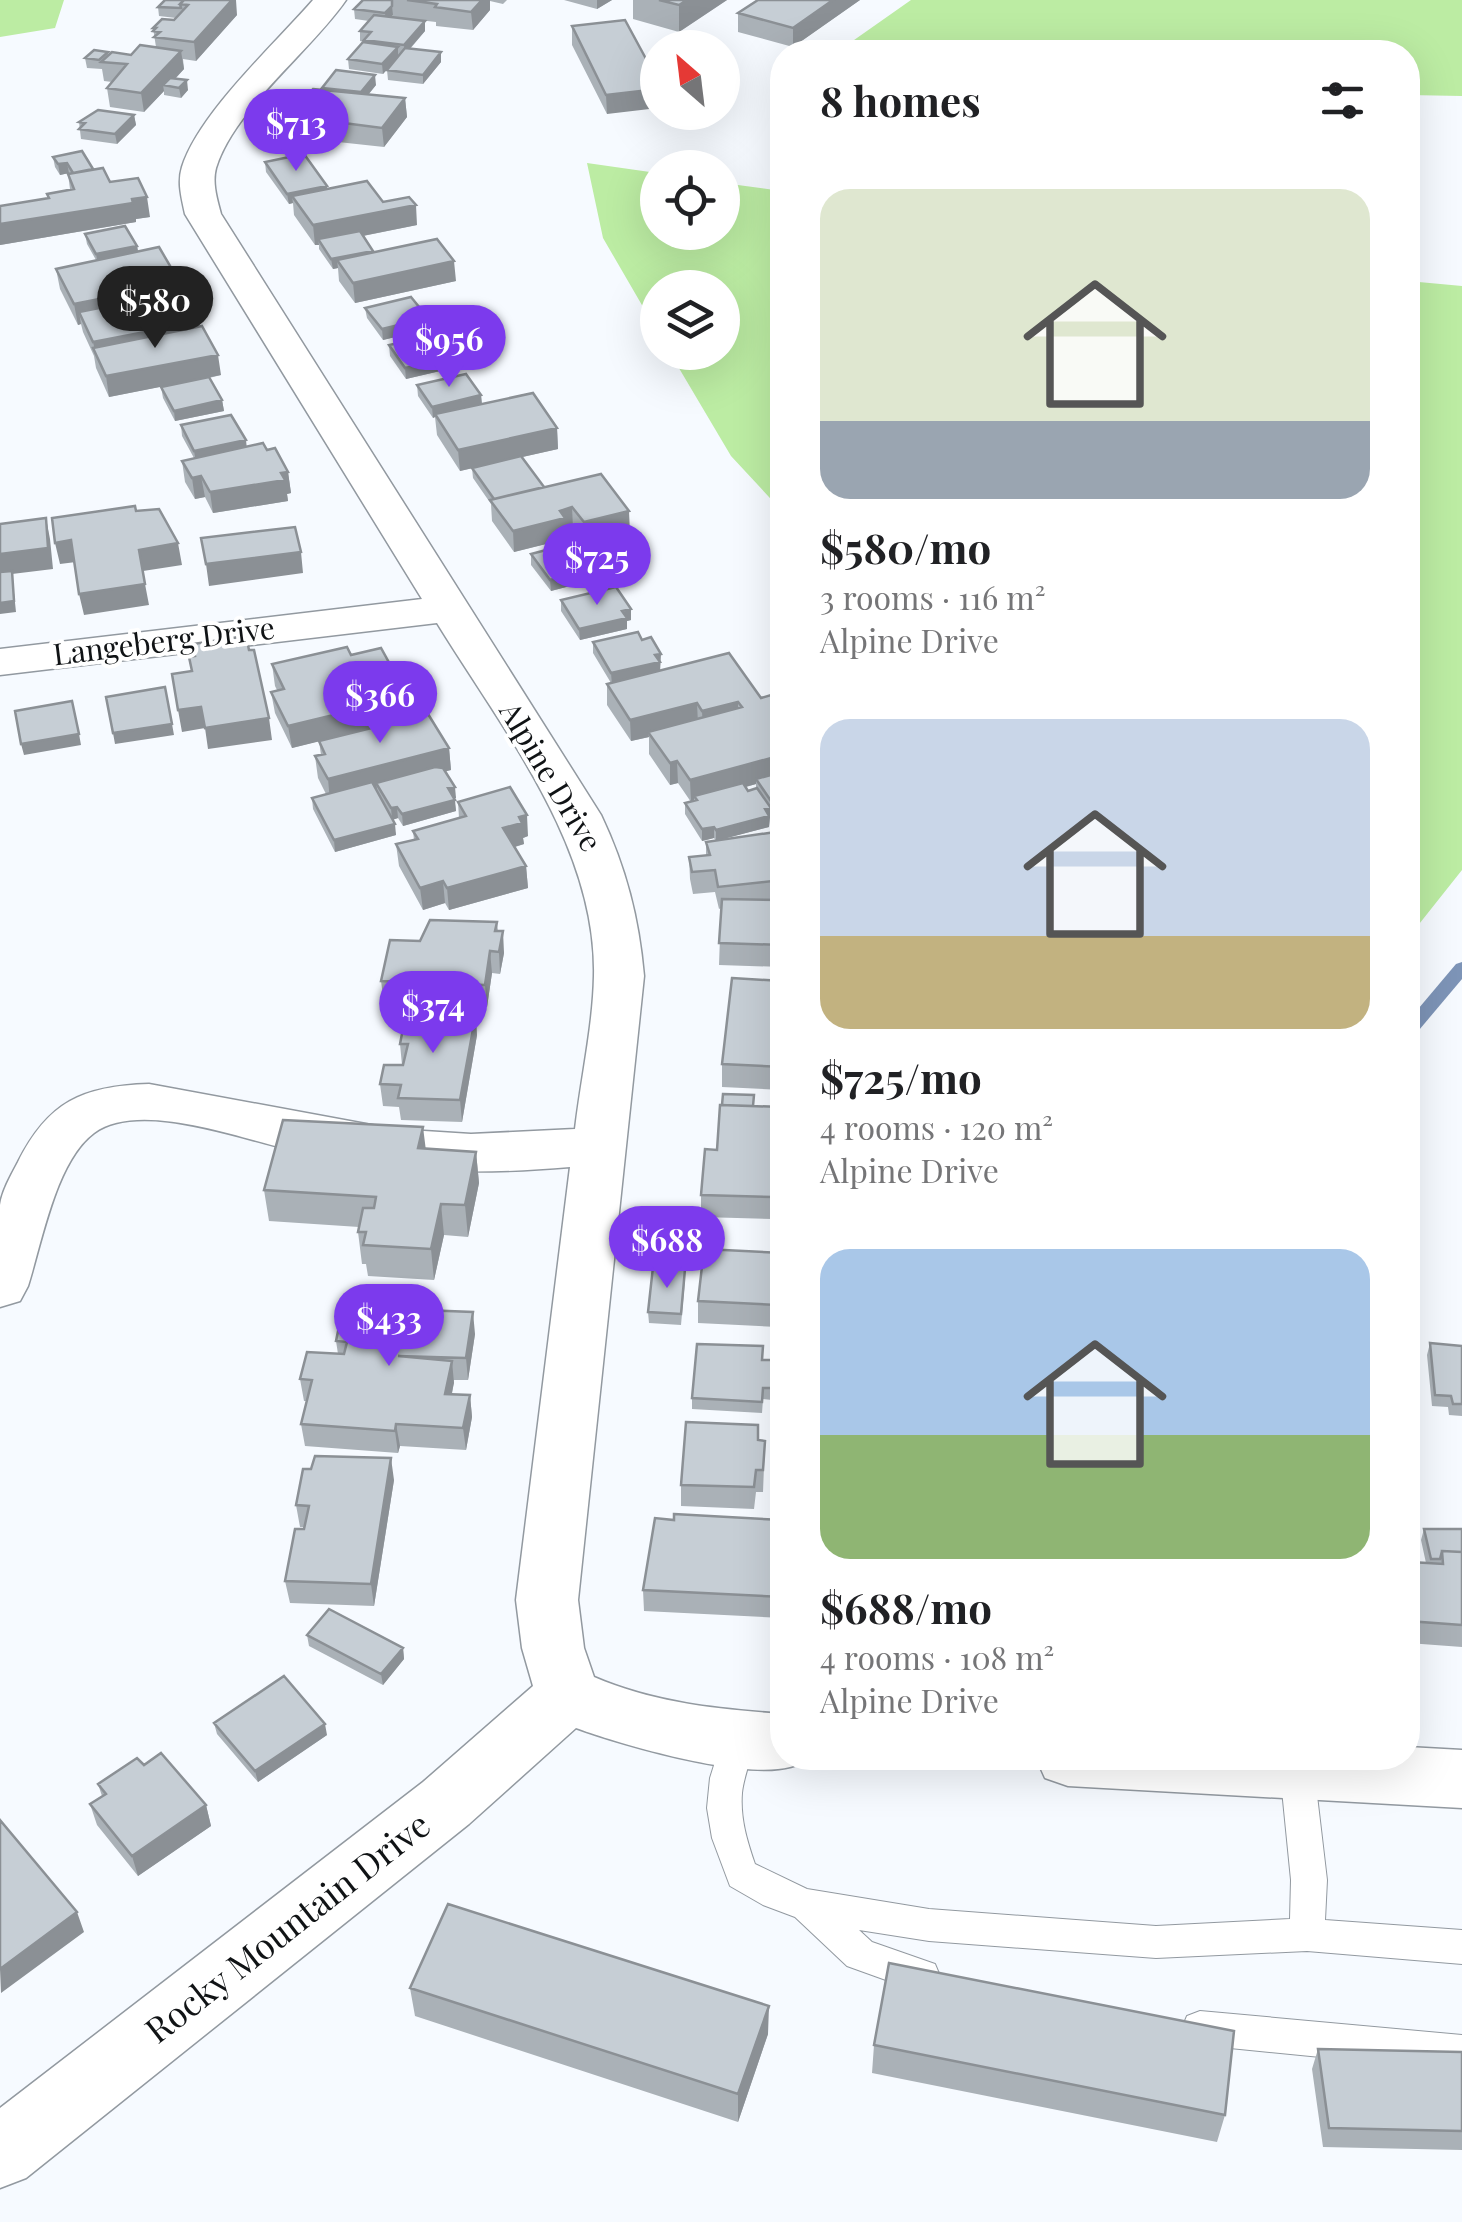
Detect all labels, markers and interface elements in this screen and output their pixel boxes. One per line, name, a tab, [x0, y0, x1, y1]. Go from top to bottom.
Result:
north arrow	[640, 30, 740, 130]
map controls	[640, 30, 740, 370]
text: 8 homes	[820, 72, 981, 128]
icon: filters	[1315, 73, 1370, 128]
pin: $713	[237, 89, 355, 174]
text: $713	[266, 100, 326, 143]
button: locate	[640, 150, 740, 250]
icon: home	[1005, 254, 1185, 434]
pin: $580	[96, 266, 214, 351]
button: layers	[640, 270, 740, 370]
text: $580	[119, 277, 191, 320]
pin: $956	[390, 305, 508, 390]
text: $956	[415, 316, 483, 359]
text: $580/mo	[820, 519, 991, 575]
pin: $725	[538, 523, 656, 608]
text: $725	[565, 534, 629, 577]
text: 3 rooms · 116 m²	[820, 575, 1046, 618]
street label: Langeberg Drive	[51, 607, 277, 673]
text: Alpine Drive	[820, 618, 999, 661]
pin: $366	[321, 661, 439, 746]
text: $366	[345, 672, 415, 715]
street label: Alpine Drive	[491, 693, 612, 858]
icon: home	[1005, 784, 1185, 964]
pin: $374	[374, 971, 492, 1056]
text: $374	[401, 982, 465, 1025]
text: $725/mo	[820, 1049, 982, 1105]
text: 4 rooms · 120 m²	[820, 1105, 1053, 1148]
text: Alpine Drive	[820, 1148, 999, 1191]
pin: $688	[608, 1206, 726, 1291]
text: $688	[631, 1217, 703, 1260]
pin: $433	[330, 1284, 448, 1369]
text: $433	[356, 1295, 422, 1338]
icon: home	[1005, 1314, 1185, 1494]
text: $688/mo	[820, 1579, 992, 1635]
text: 4 rooms · 108 m²	[820, 1635, 1054, 1678]
text: Alpine Drive	[820, 1678, 999, 1721]
street label: Rocky Mountain Drive	[134, 1800, 439, 2052]

